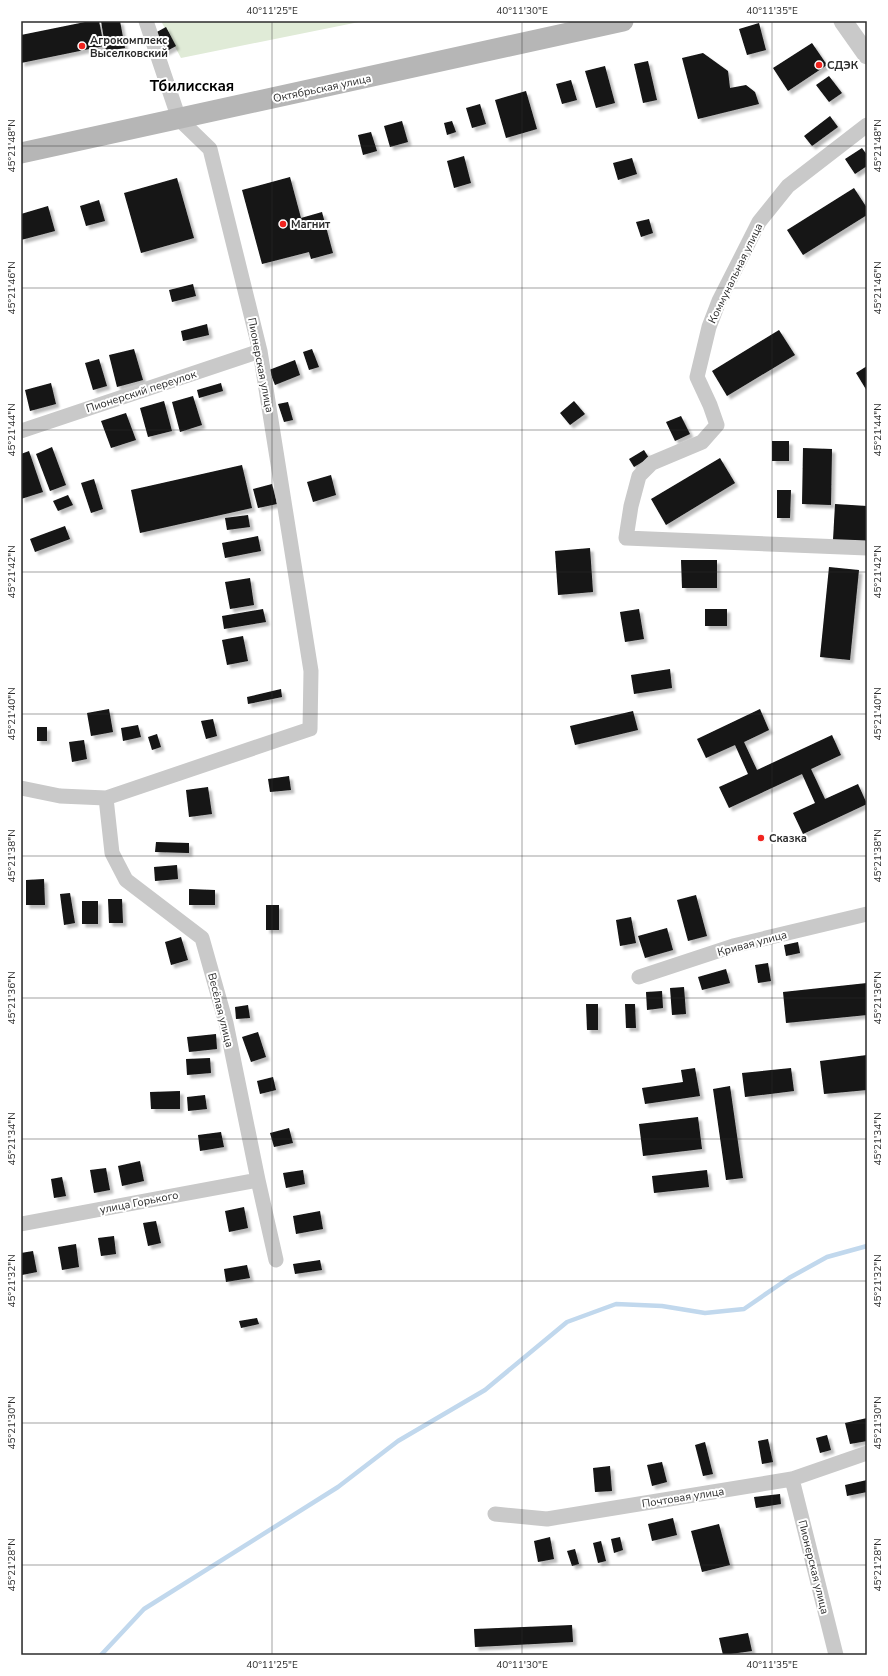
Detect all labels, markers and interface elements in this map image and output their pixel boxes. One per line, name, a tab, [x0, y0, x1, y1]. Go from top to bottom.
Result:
text: 40°11'25"E	[246, 4, 298, 18]
text: 40°11'30"E	[496, 4, 548, 18]
text: 40°11'35"E	[746, 4, 798, 18]
place label: Агрокомплекс Выселковский	[90, 33, 168, 61]
marker: Агрокомплекс Выселковский	[77, 41, 87, 51]
place label: СДЭК	[827, 58, 859, 73]
marker: СДЭК	[814, 60, 824, 70]
street label: Октябрьская улица	[272, 71, 373, 106]
district label: Тбилисская	[150, 76, 234, 96]
text: 45°21'48"N	[5, 119, 19, 173]
text: 45°21'48"N	[871, 119, 885, 173]
place label: Магнит	[291, 217, 331, 232]
marker: Магнит	[278, 219, 288, 229]
street label: Коммунальная улица	[705, 220, 766, 326]
text: 45°21'46"N	[5, 261, 19, 315]
text: 45°21'46"N	[871, 261, 885, 315]
street label: Пионерская улица	[244, 316, 277, 414]
street label: Пионерский переулок	[84, 366, 198, 416]
text: 45°21'44"N	[5, 403, 19, 457]
text: 45°21'44"N	[871, 403, 885, 457]
text: 45°21'42"N	[5, 545, 19, 599]
text: 45°21'42"N	[871, 545, 885, 599]
text: 45°21'40"N	[5, 687, 19, 741]
text: 45°21'40"N	[871, 687, 885, 741]
text: 45°21'38"N	[5, 829, 19, 883]
text: 45°21'38"N	[871, 829, 885, 883]
place label: Сказка	[769, 831, 807, 846]
marker: Сказка	[756, 833, 766, 843]
street label: Кривая улица	[716, 927, 789, 960]
text: 45°21'36"N	[5, 971, 19, 1025]
street label: Весёлая улица	[204, 971, 237, 1049]
text: 45°21'36"N	[871, 971, 885, 1025]
text: 45°21'34"N	[5, 1112, 19, 1166]
text: 45°21'34"N	[871, 1112, 885, 1166]
street label: улица Горького	[98, 1188, 180, 1217]
text: 45°21'32"N	[5, 1254, 19, 1308]
text: 45°21'32"N	[871, 1254, 885, 1308]
text: 45°21'30"N	[5, 1396, 19, 1450]
text: 45°21'30"N	[871, 1396, 885, 1450]
street label: Почтовая улица	[641, 1484, 725, 1511]
street label: Пионерская улица	[795, 1519, 832, 1616]
text: 45°21'28"N	[5, 1538, 19, 1592]
text: 45°21'28"N	[871, 1538, 885, 1592]
text: 40°11'25"E	[246, 1658, 298, 1672]
text: 40°11'30"E	[496, 1658, 548, 1672]
text: 40°11'35"E	[746, 1658, 798, 1672]

